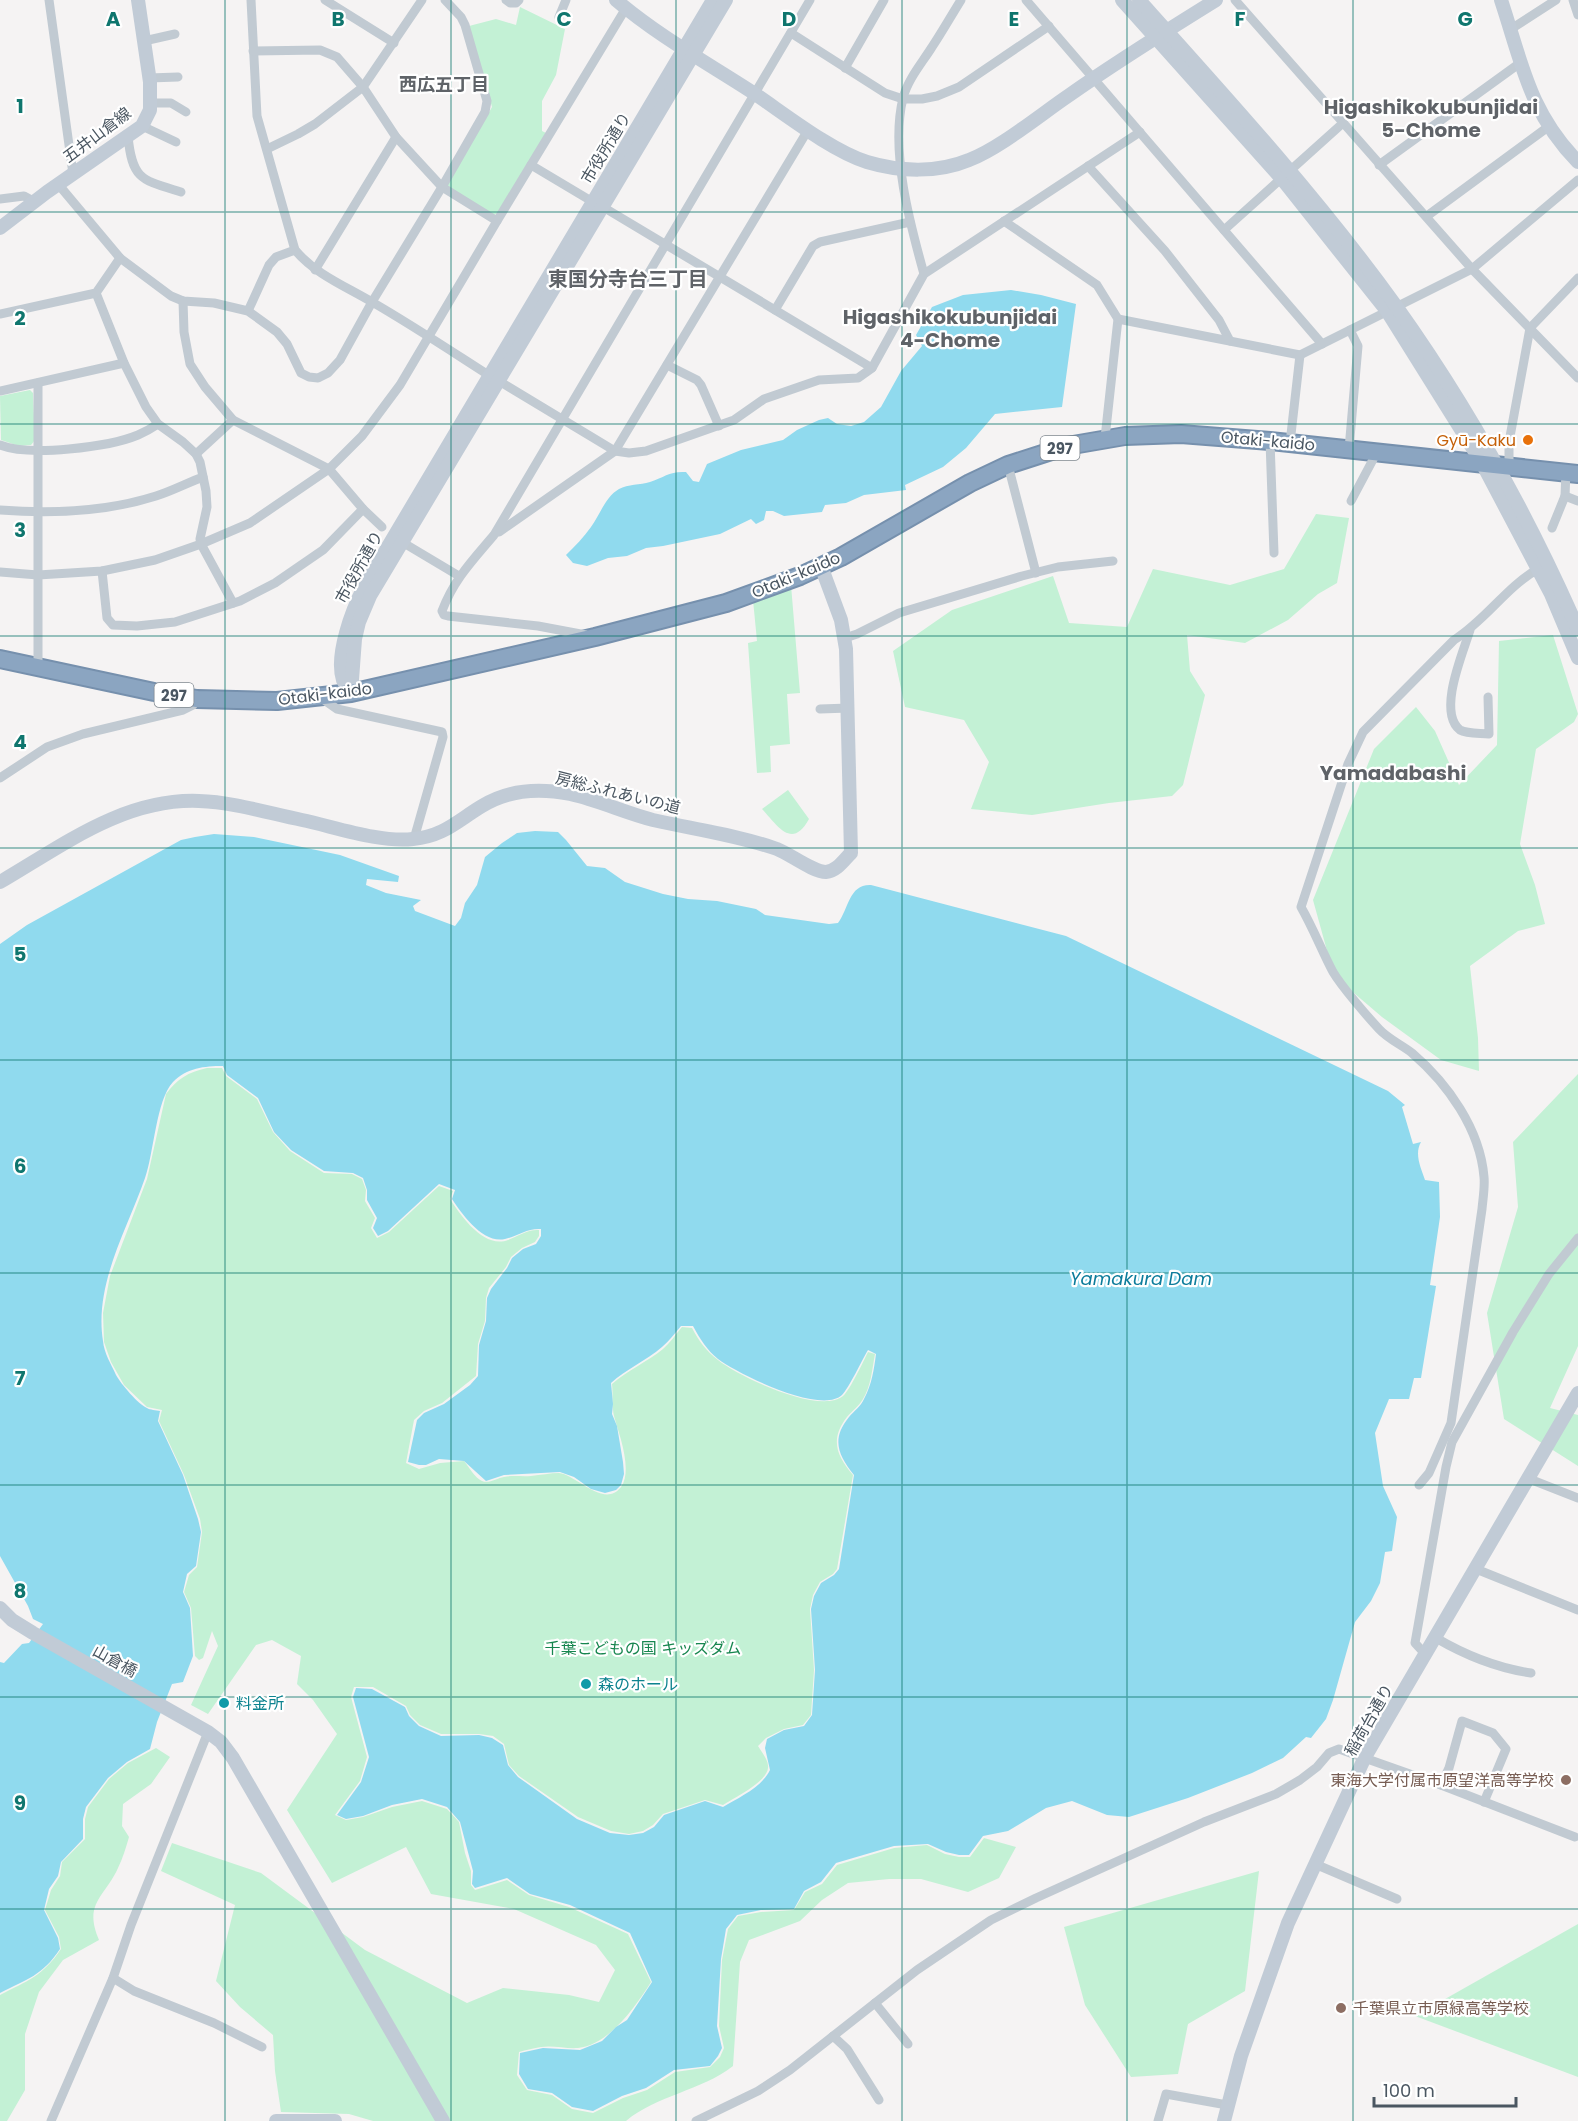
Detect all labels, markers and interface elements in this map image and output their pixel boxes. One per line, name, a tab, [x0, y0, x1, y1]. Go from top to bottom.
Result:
text: A	[106, 5, 121, 33]
text: B	[331, 5, 345, 33]
text: C	[556, 5, 572, 33]
text: D	[782, 5, 796, 33]
text: E	[1009, 5, 1019, 33]
text: F	[1235, 5, 1246, 33]
text: G	[1457, 5, 1473, 33]
district label: 西広五丁目	[399, 72, 489, 97]
text: 1	[16, 92, 24, 120]
district label: Higashikokubunjidai 5-Chome	[1324, 93, 1538, 144]
street label: 五井山倉線	[58, 102, 136, 168]
street label: 市役所通り	[576, 108, 636, 188]
district label: 東国分寺台三丁目	[548, 265, 708, 293]
district label: Higashikokubunjidai 4-Chome	[843, 303, 1057, 354]
text: 2	[14, 304, 26, 332]
street label: Otaki-kaido	[1220, 425, 1316, 457]
place label: Gyū-Kaku	[1437, 429, 1516, 452]
marker: Gyū-Kaku	[1521, 433, 1535, 447]
road number: 297	[1040, 436, 1080, 460]
text: 3	[14, 516, 26, 544]
street label: 市役所通り	[330, 526, 388, 608]
street label: Otaki-kaido	[748, 546, 844, 604]
street label: Otaki-kaido	[277, 677, 373, 711]
road number: 297	[154, 683, 194, 707]
text: 4	[13, 728, 27, 756]
district label: Yamadabashi	[1320, 759, 1466, 787]
street label: 房総ふれあいの道	[553, 766, 683, 820]
text: 5	[14, 940, 27, 968]
text: 6	[14, 1152, 26, 1180]
water label: Yamakura Dam	[1070, 1266, 1212, 1291]
text: 7	[15, 1364, 26, 1392]
text: 8	[14, 1577, 26, 1605]
park label: 千葉こどもの国 キッズダム	[545, 1637, 741, 1660]
street label: 山倉橋	[88, 1639, 142, 1683]
place label: 森のホール	[598, 1673, 678, 1696]
marker: 森のホール	[579, 1677, 593, 1691]
street label: 稲荷台通り	[1339, 1680, 1399, 1760]
place label: 料金所	[236, 1692, 284, 1715]
marker: 料金所	[217, 1696, 231, 1710]
place label: 東海大学付属市原望洋高等学校	[1330, 1769, 1554, 1792]
marker: 東海大学付属市原望洋高等学校	[1559, 1773, 1573, 1787]
text: 9	[14, 1789, 26, 1817]
place label: 千葉県立市原緑高等学校	[1353, 1997, 1529, 2020]
marker: 千葉県立市原緑高等学校	[1334, 2001, 1348, 2015]
scale bar	[1374, 2070, 1516, 2108]
text: 100 m	[1383, 2078, 1435, 2103]

